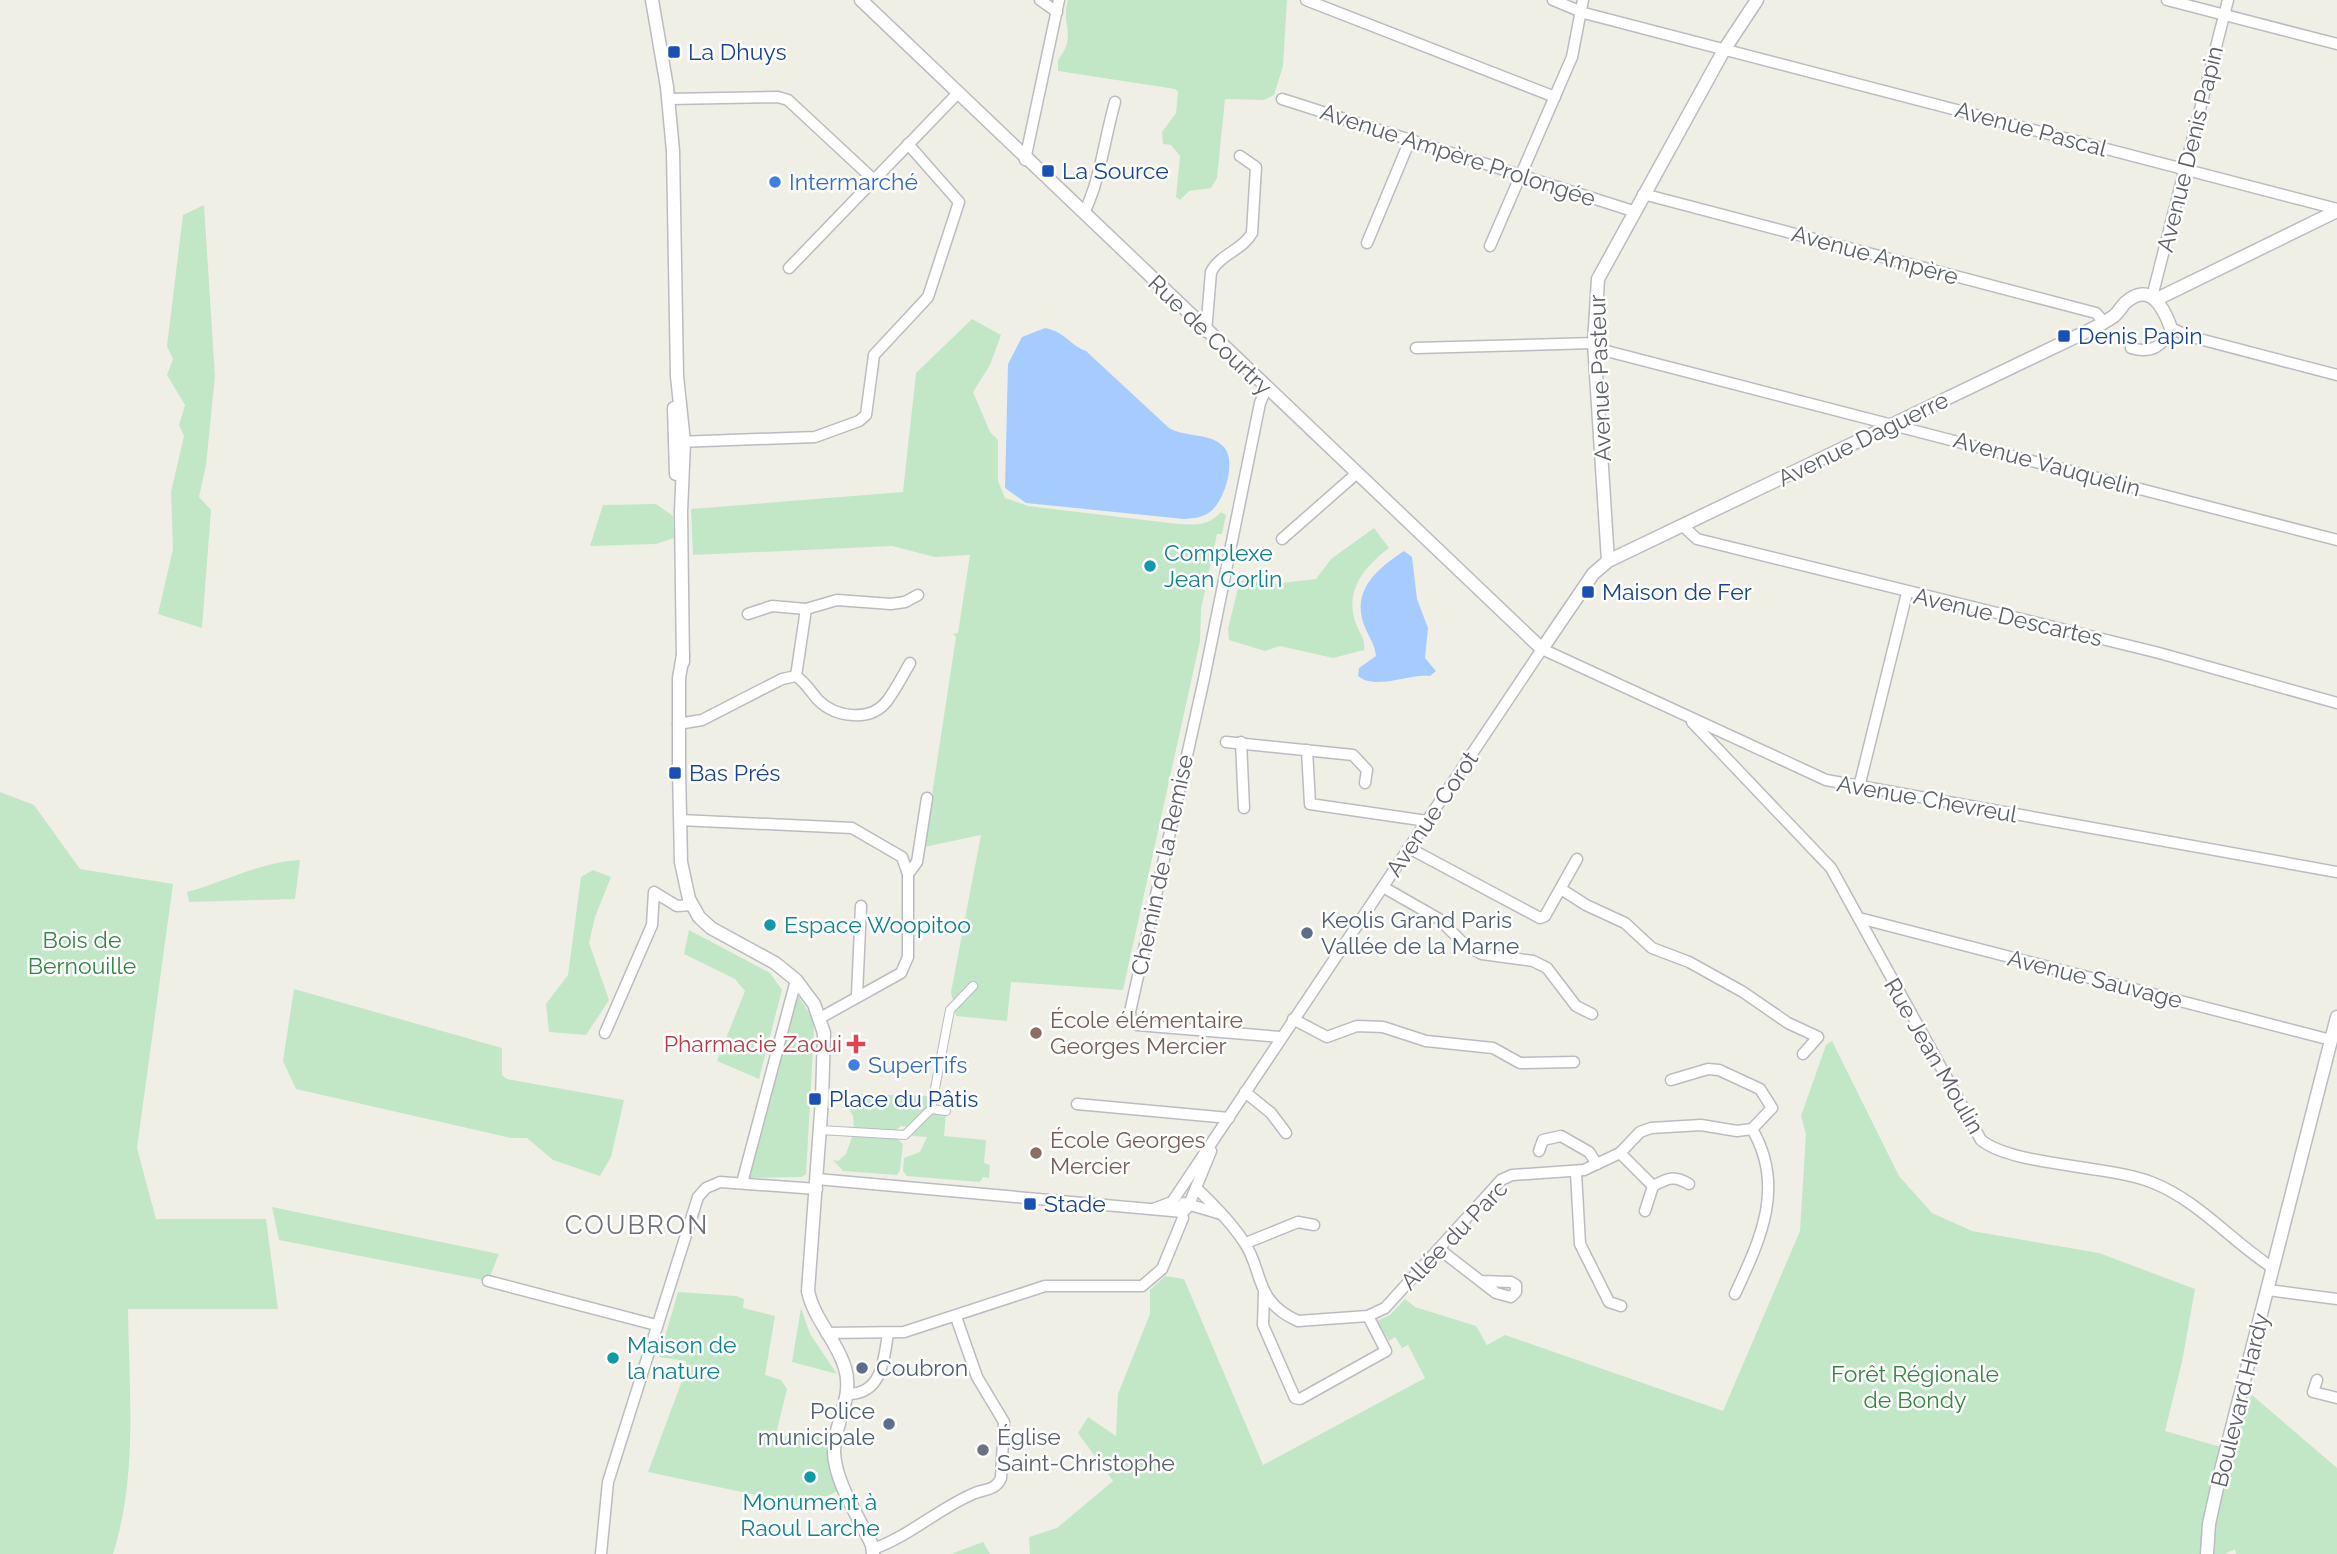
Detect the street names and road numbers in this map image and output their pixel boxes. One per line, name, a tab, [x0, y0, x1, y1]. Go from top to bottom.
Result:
street label: Avenue Denis Papin	[2151, 43, 2228, 255]
street label: Avenue Pascal	[1952, 95, 2111, 162]
street label: Avenue Ampère Prolongée	[1317, 97, 1599, 212]
street label: Avenue Ampère	[1789, 219, 1961, 290]
street label: Rue de Courtry	[1143, 269, 1278, 400]
street label: Avenue Pasteur	[1583, 294, 1616, 462]
street label: Avenue Daguerre	[1773, 386, 1952, 491]
street label: Avenue Vauquelin	[1951, 426, 2144, 501]
street label: Avenue Descartes	[1911, 582, 2105, 651]
street label: Avenue Corot	[1380, 746, 1483, 881]
street label: Chemin de la Remise	[1125, 752, 1198, 978]
street label: Avenue Chevreul	[1835, 769, 2020, 828]
street label: Avenue Sauvage	[2005, 944, 2185, 1013]
street label: Rue Jean Moulin	[1879, 973, 1990, 1138]
street label: Allée du Parc	[1395, 1174, 1513, 1295]
street label: Boulevard Hardy	[2205, 1310, 2274, 1490]

